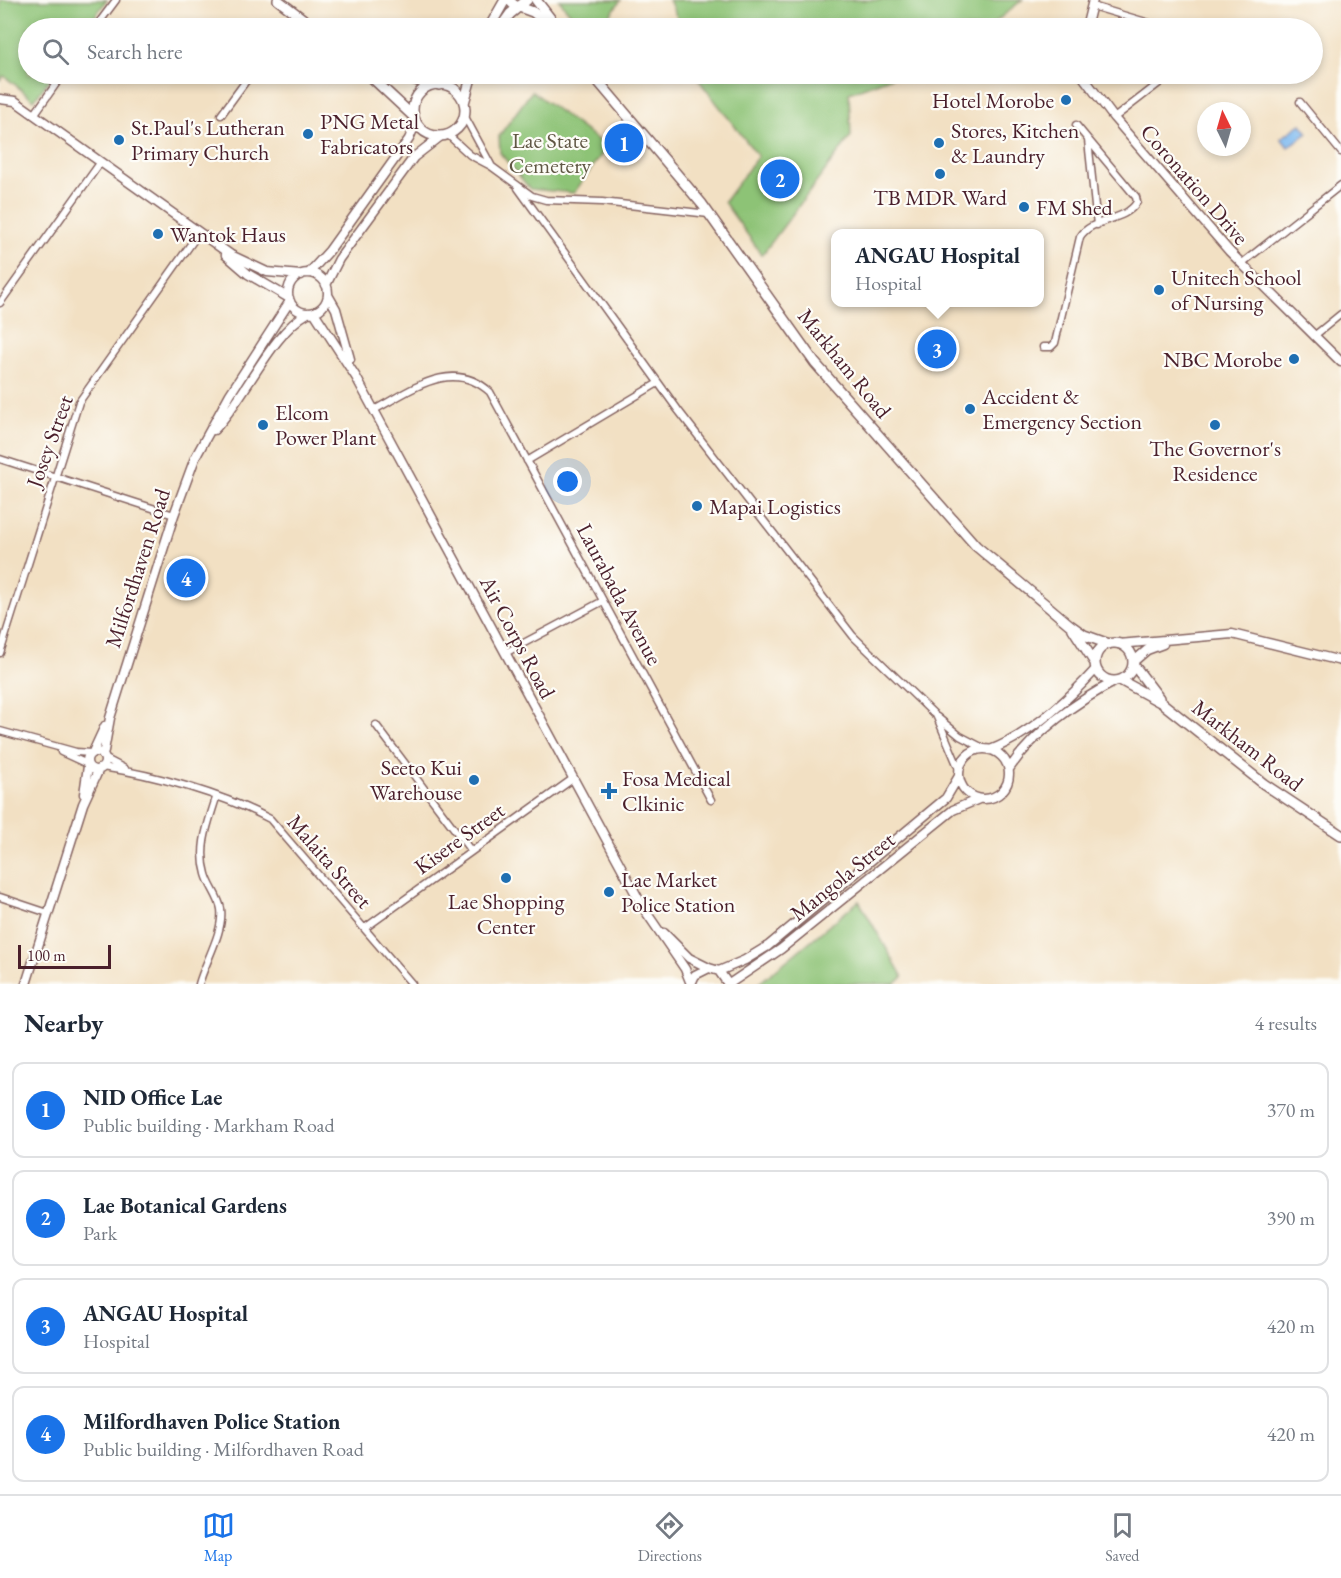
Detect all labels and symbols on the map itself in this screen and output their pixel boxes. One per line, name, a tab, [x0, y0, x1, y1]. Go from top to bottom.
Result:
place label: Hotel Morobe	[932, 86, 1054, 115]
marker: Hotel Morobe	[1059, 93, 1073, 107]
north arrow	[1197, 102, 1251, 156]
place label: PNG Metal Fabricators	[320, 107, 419, 161]
place label: St.Paul's Lutheran Primary Church	[131, 113, 285, 167]
place label: Stores, Kitchen & Laundry	[951, 116, 1080, 170]
street label: Coronation Drive	[1134, 118, 1255, 251]
pin: 1	[604, 120, 644, 166]
park label: Lae State Cemetery	[509, 126, 592, 180]
marker: PNG Metal Fabricators	[301, 127, 315, 141]
marker: St.Paul's Lutheran Primary Church	[112, 133, 126, 147]
marker: Stores, Kitchen & Laundry	[932, 136, 946, 150]
pin: 2	[760, 156, 800, 201]
marker: TB MDR Ward	[933, 167, 947, 181]
place label: TB MDR Ward	[873, 183, 1008, 212]
place label: FM Shed	[1036, 193, 1113, 222]
marker: FM Shed	[1017, 200, 1031, 214]
place label: Wantok Haus	[170, 220, 286, 249]
marker: Wantok Haus	[151, 227, 165, 241]
place label: Unitech School of Nursing	[1171, 263, 1301, 317]
marker: Unitech School of Nursing	[1152, 283, 1166, 297]
street label: Markham Road	[791, 302, 898, 425]
pin: 3	[918, 326, 956, 372]
place label: NBC Morobe	[1163, 345, 1282, 374]
marker: NBC Morobe	[1287, 352, 1301, 366]
place label: Accident & Emergency Section	[981, 382, 1143, 436]
street label: Josey Street	[19, 391, 80, 493]
place label: Elcom Power Plant	[275, 398, 376, 452]
marker: Accident & Emergency Section	[963, 402, 977, 416]
marker: Elcom Power Plant	[256, 418, 270, 432]
marker: The Governor's Residence	[1208, 418, 1222, 432]
place label: The Governor's Residence	[1149, 434, 1281, 488]
your location	[553, 467, 582, 496]
street label: Milfordhaven Road	[98, 484, 177, 651]
place label: Mapai Logistics	[709, 492, 841, 521]
marker: Mapai Logistics	[690, 499, 704, 513]
street label: Laurabada Avenue	[570, 518, 669, 670]
pin: 4	[166, 556, 206, 600]
street label: Air Corps Road	[473, 570, 562, 704]
street label: Markham Road	[1186, 693, 1310, 798]
place label: Seeto Kui Warehouse	[370, 753, 462, 807]
place label: Fosa Medical Clkinic	[622, 764, 731, 818]
marker: Seeto Kui Warehouse	[467, 773, 481, 787]
marker: Fosa Medical Clkinic	[600, 782, 618, 800]
street label: Kisere Street	[408, 796, 510, 881]
street label: Malaita Street	[281, 808, 379, 915]
street label: Mangola Street	[784, 825, 901, 928]
place label: Lae Market Police Station	[621, 865, 736, 919]
marker: Lae Shopping Center	[499, 871, 513, 885]
marker: Lae Market Police Station	[602, 885, 616, 899]
place label: Lae Shopping Center	[448, 887, 565, 941]
scale bar	[18, 942, 111, 970]

